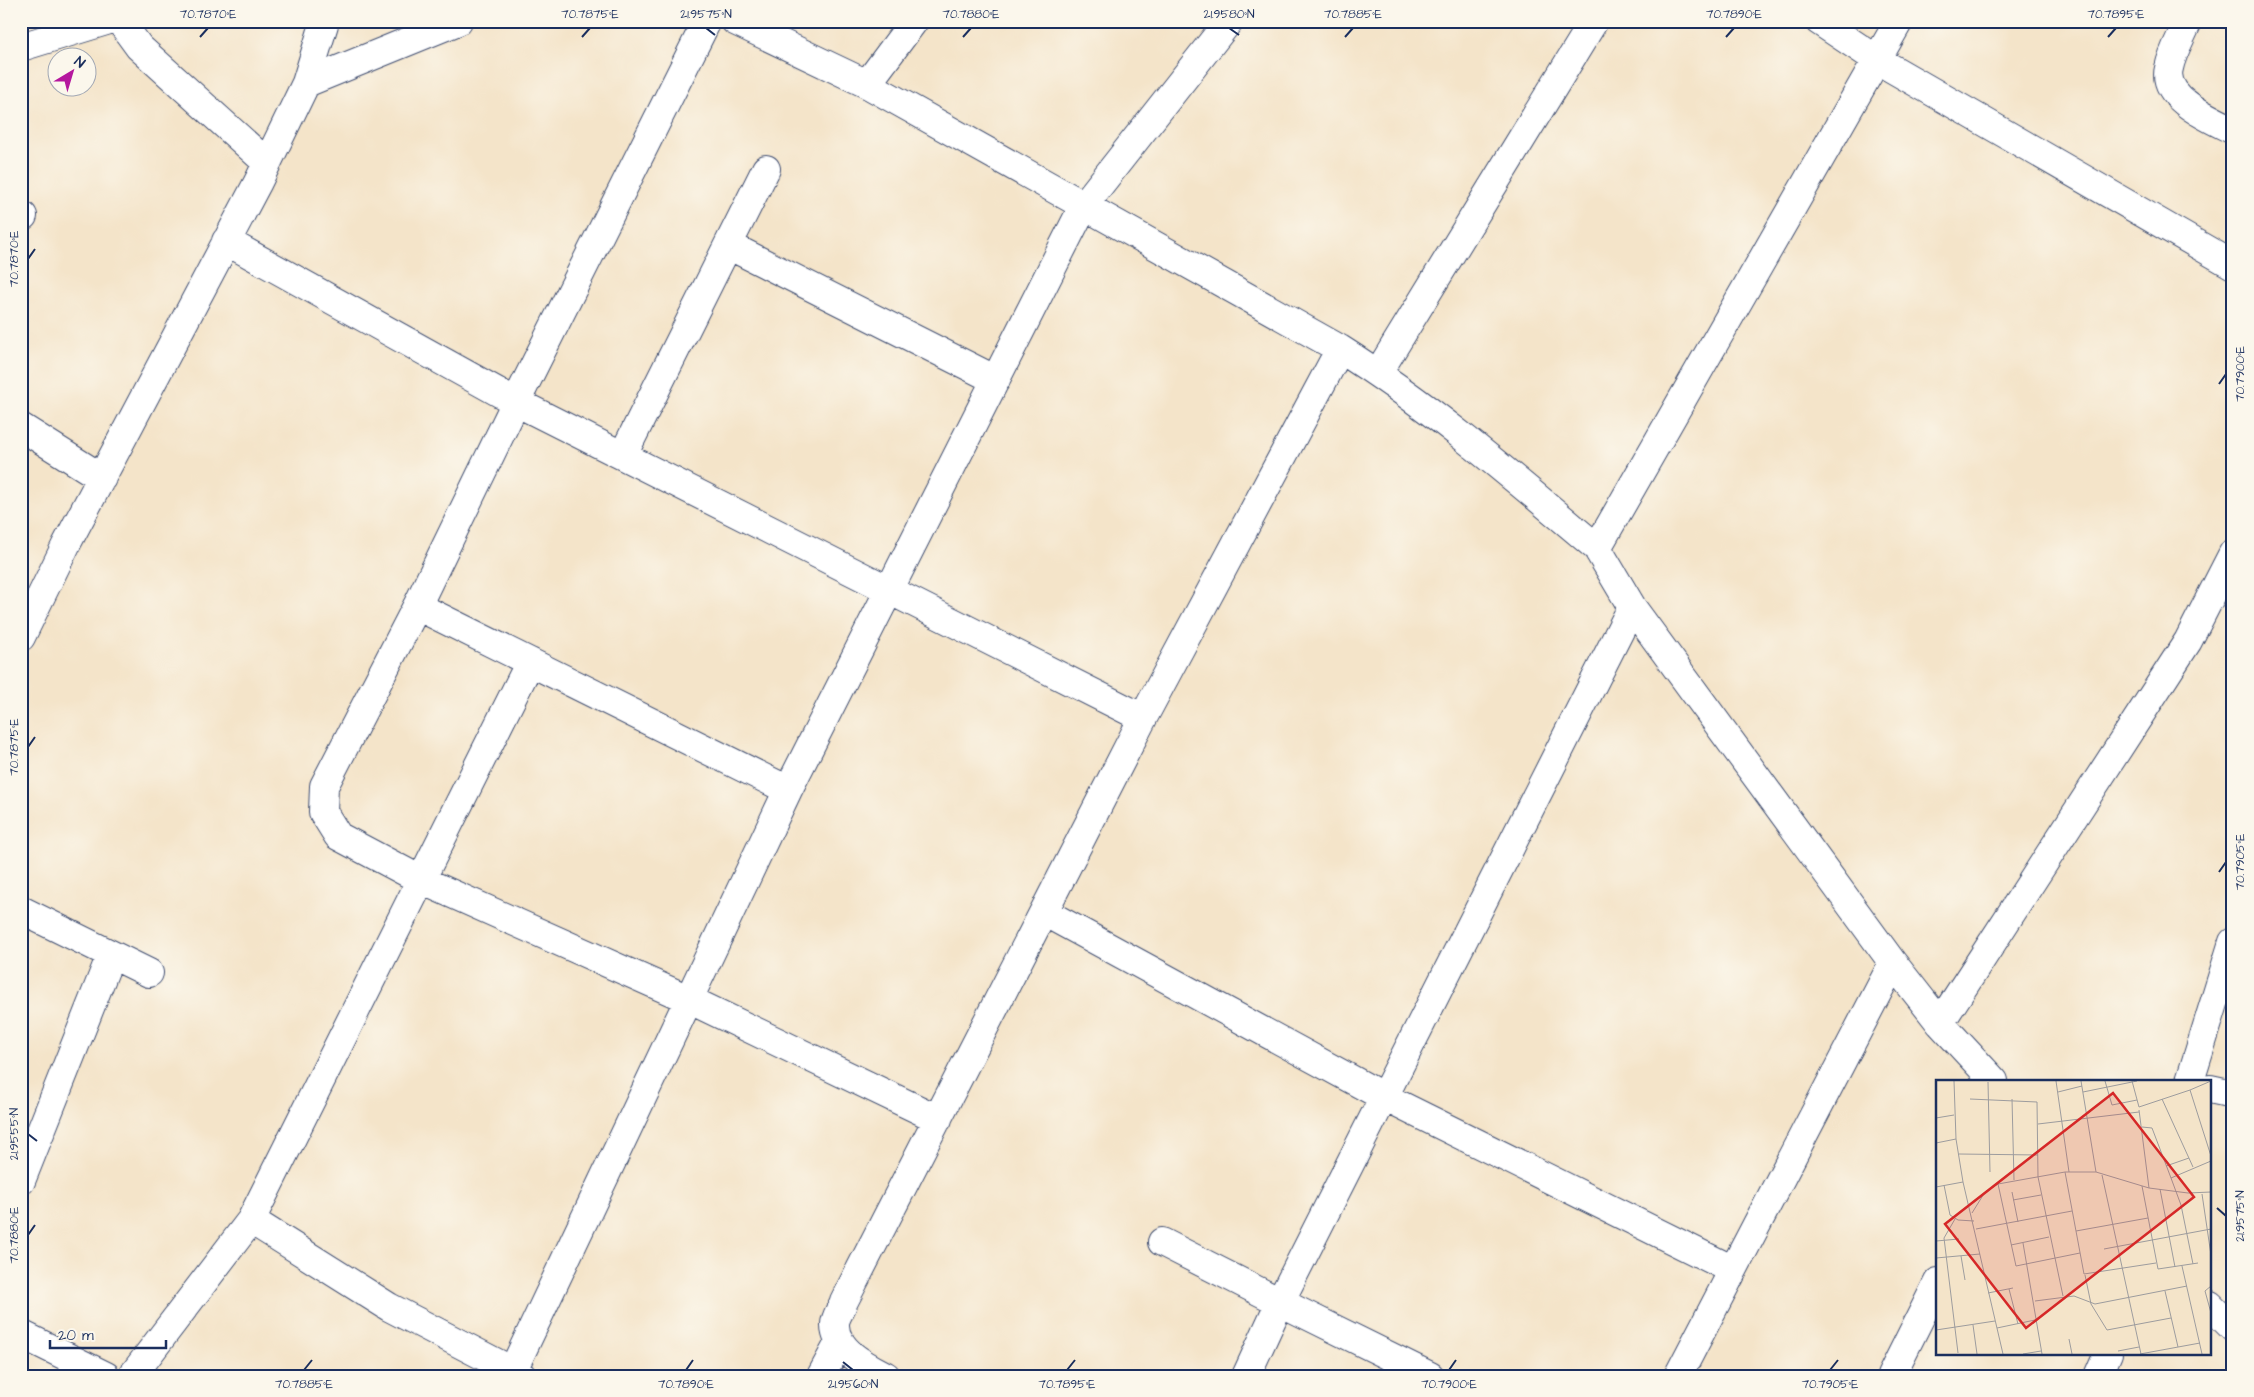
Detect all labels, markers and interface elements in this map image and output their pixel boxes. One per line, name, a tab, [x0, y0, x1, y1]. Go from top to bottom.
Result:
text: 70.7870°E	[180, 6, 236, 23]
text: 70.7875°E	[561, 6, 619, 23]
text: 21.9575°N	[680, 6, 732, 23]
text: 70.7880°E	[943, 6, 999, 23]
text: 21.9580°N	[1204, 6, 1255, 23]
text: 70.7885°E	[1324, 6, 1382, 23]
text: 70.7890°E	[1706, 6, 1762, 23]
text: 70.7895°E	[2088, 6, 2144, 23]
north arrow	[48, 48, 98, 98]
text: N	[70, 52, 89, 73]
text: 70.7870°E	[6, 231, 23, 287]
text: 70.7900°E	[2232, 346, 2249, 402]
text: 70.7875°E	[6, 718, 23, 776]
text: 70.7905°E	[2232, 834, 2249, 890]
inset map	[1936, 1080, 2212, 1354]
text: 21.9555°N	[6, 1107, 23, 1160]
text: 21.9575°N	[2232, 1190, 2249, 1242]
text: 70.7880°E	[6, 1207, 23, 1263]
scale bar	[50, 1317, 166, 1349]
text: 20 m	[58, 1325, 94, 1346]
text: 70.7885°E	[275, 1376, 333, 1393]
text: 70.7890°E	[658, 1376, 714, 1393]
text: 21.9560°N	[828, 1376, 879, 1393]
text: 70.7895°E	[1039, 1376, 1095, 1393]
text: 70.7900°E	[1421, 1376, 1477, 1393]
text: 70.7905°E	[1802, 1376, 1858, 1393]

